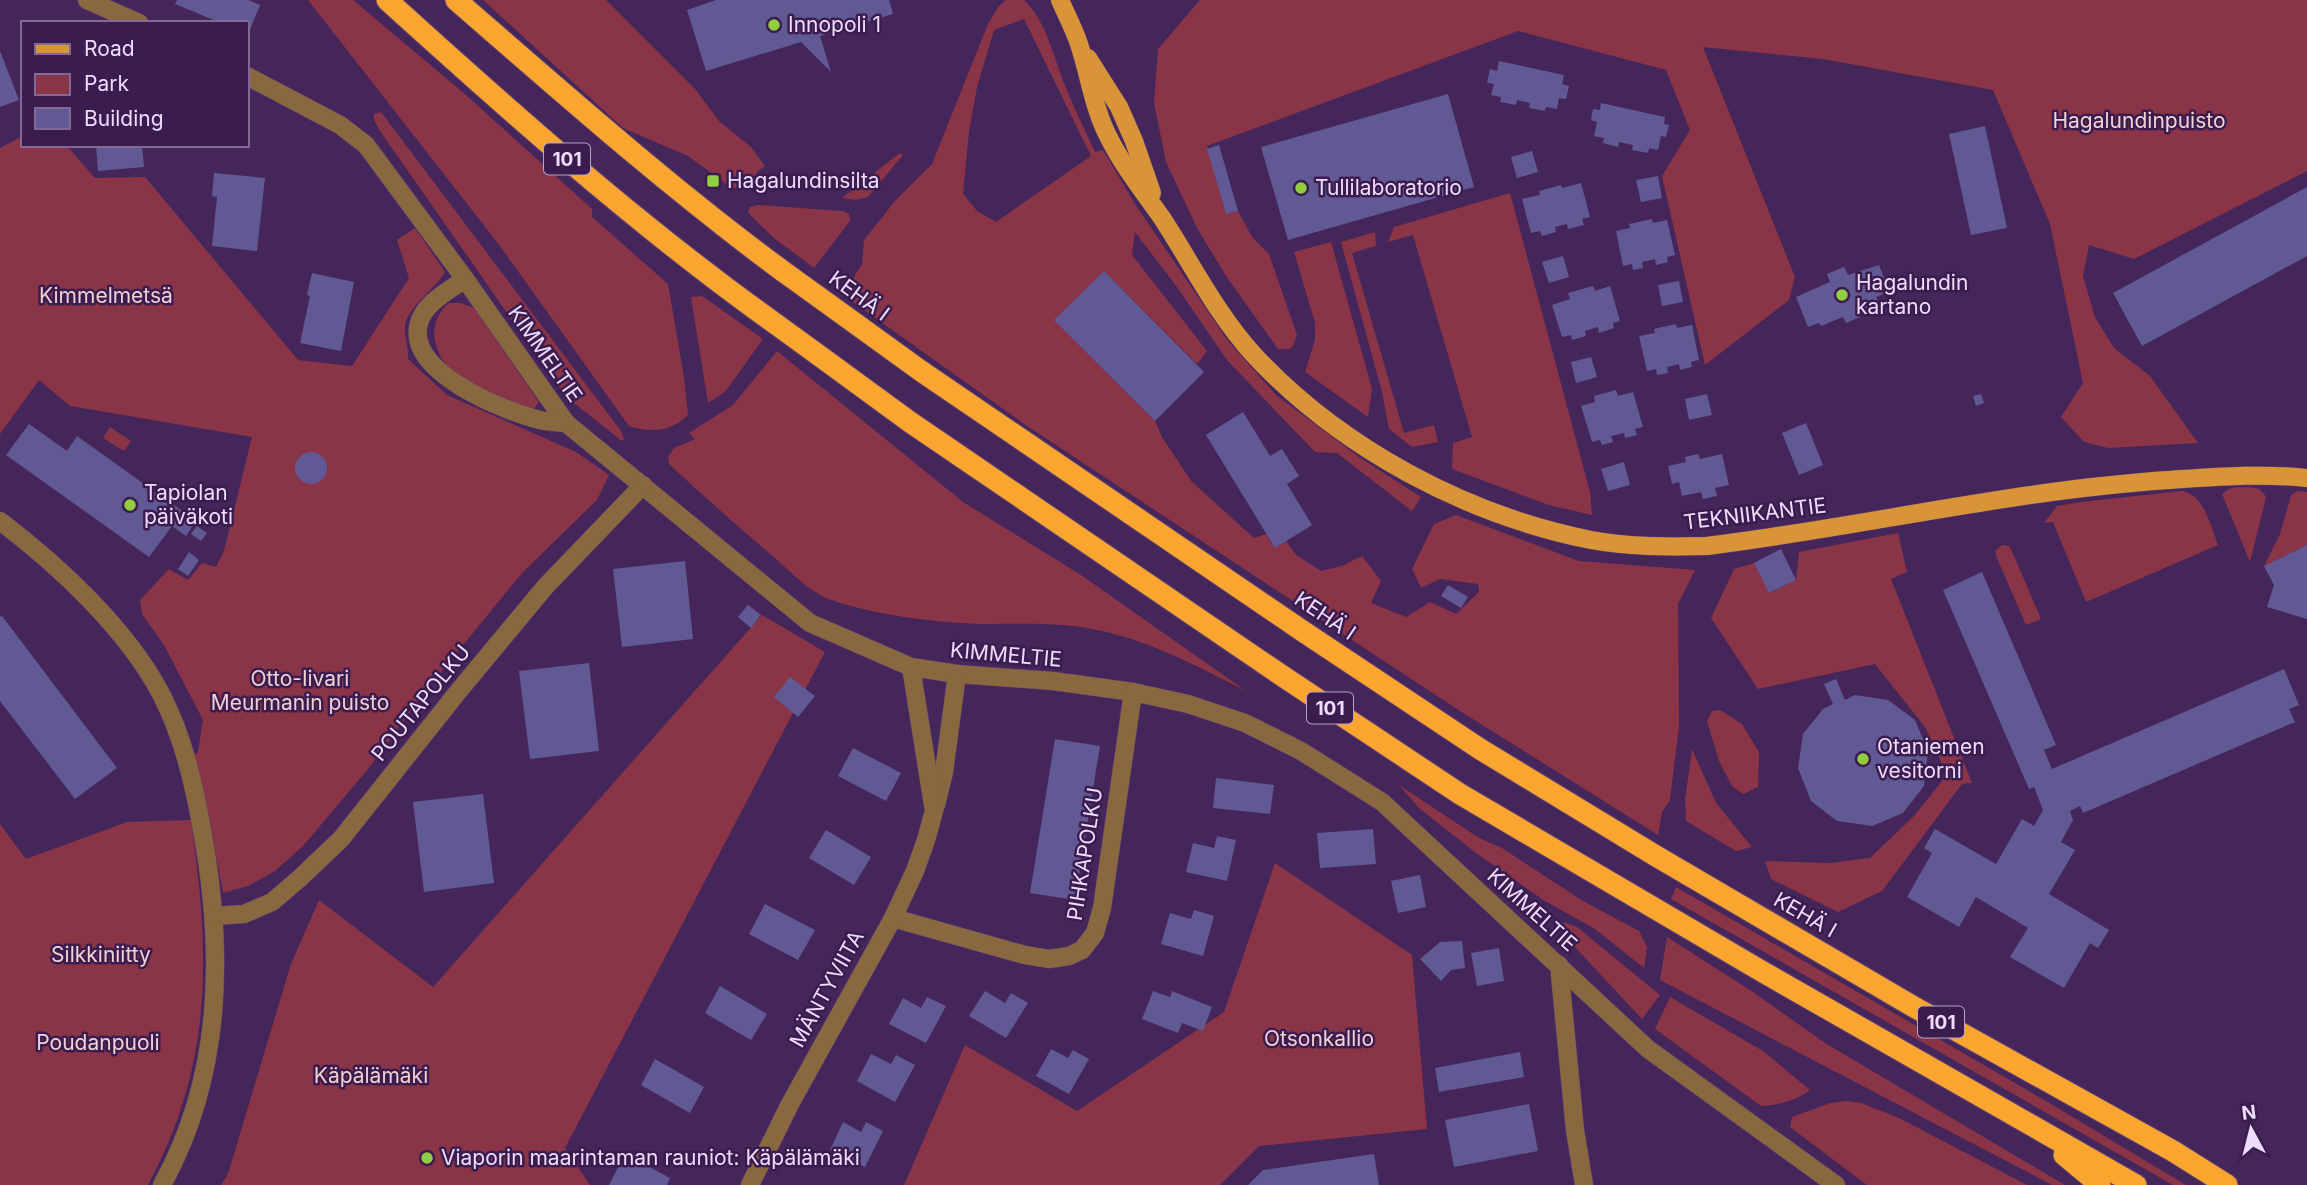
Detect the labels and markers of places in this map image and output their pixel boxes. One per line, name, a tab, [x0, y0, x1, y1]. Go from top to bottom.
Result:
place label: Innopoli 1	[788, 12, 881, 37]
marker: Innopoli 1	[766, 17, 782, 33]
place label: Hagalundinsilta	[727, 168, 880, 193]
marker: Hagalundinsilta	[705, 173, 721, 189]
place label: Tullilaboratorio	[1315, 175, 1462, 200]
marker: Tullilaboratorio	[1293, 180, 1309, 196]
place label: Hagalundin kartano	[1856, 270, 1968, 319]
marker: Hagalundin kartano	[1834, 287, 1850, 303]
place label: Tapiolan päiväkoti	[144, 480, 233, 529]
marker: Tapiolan päiväkoti	[122, 497, 138, 513]
place label: Otaniemen vesitorni	[1877, 734, 1985, 783]
marker: Otaniemen vesitorni	[1855, 751, 1871, 767]
place label: Viaporin maarintaman rauniot: Käpälämäki	[441, 1145, 860, 1170]
marker: Viaporin maarintaman rauniot: Käpälämäki	[419, 1150, 435, 1166]

